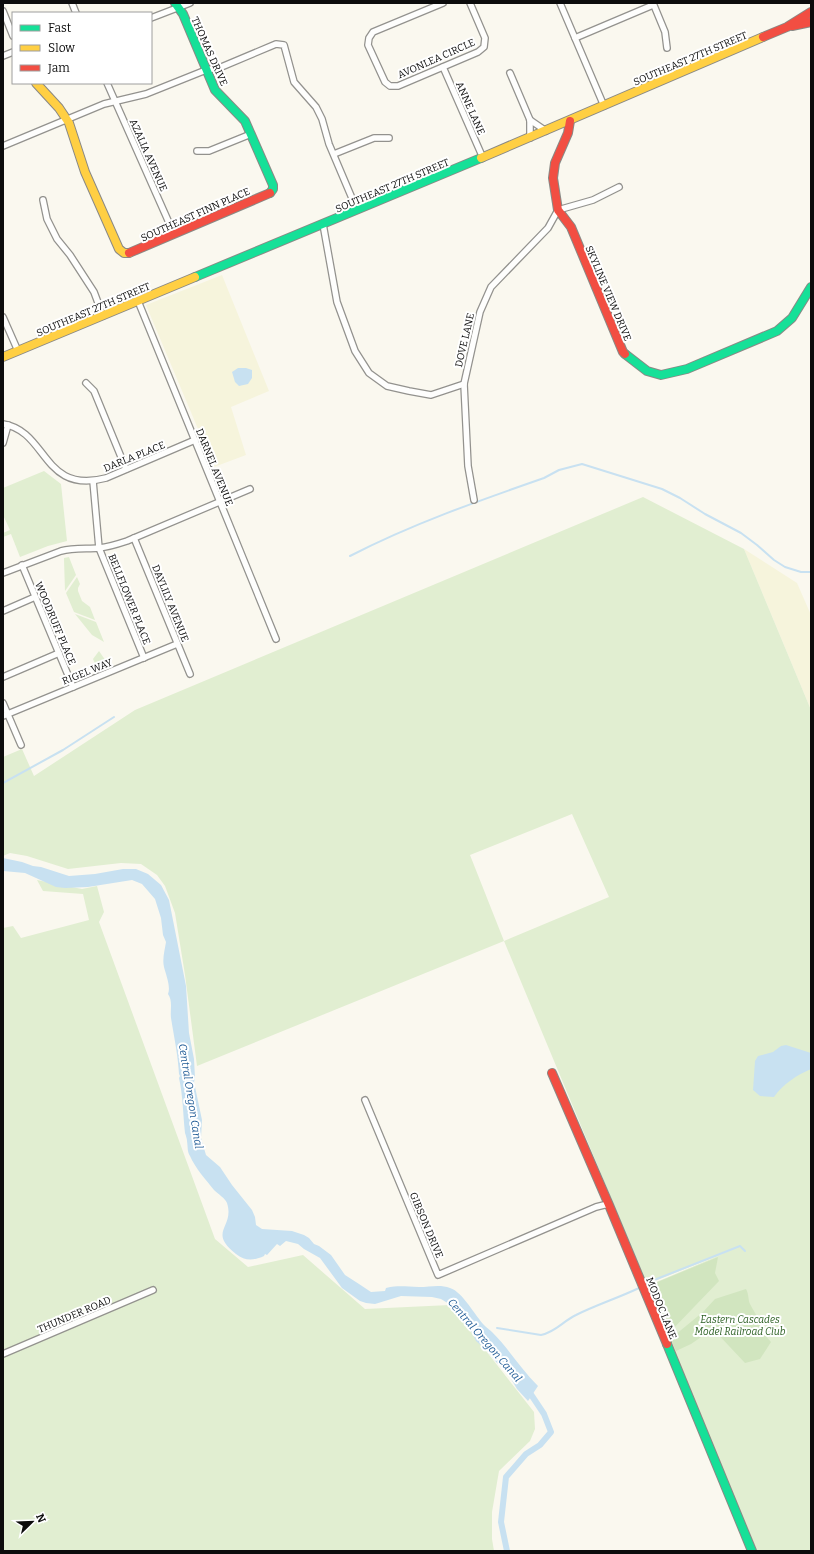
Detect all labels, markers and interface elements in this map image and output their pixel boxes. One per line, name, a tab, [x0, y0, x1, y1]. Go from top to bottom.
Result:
legend	[12, 12, 152, 84]
street label: THOMAS DRIVE	[188, 15, 230, 88]
text: Fast	[48, 21, 72, 35]
street label: SOUTHEAST 27TH STREET	[632, 29, 749, 88]
street label: AVONLEA CIRCLE	[396, 36, 477, 81]
text: Slow	[48, 41, 75, 55]
text: Jam	[47, 61, 70, 75]
street label: ANNE LANE	[453, 80, 487, 137]
street label: AZALIA AVENUE	[127, 117, 169, 193]
street label: SOUTHEAST 27TH STREET	[334, 156, 451, 215]
street label: SOUTHEAST FINN PLACE	[139, 185, 252, 244]
street label: SKYLINE VIEW DRIVE	[583, 244, 634, 343]
street label: SOUTHEAST 27TH STREET	[35, 280, 152, 339]
street label: DOVE LANE	[453, 312, 477, 369]
street label: DARNEL AVENUE	[193, 427, 235, 508]
street label: DARLA PLACE	[102, 439, 167, 475]
street label: BELLFLOWER PLACE	[105, 552, 153, 646]
street label: DAYLILY AVENUE	[149, 563, 191, 644]
street label: WOODRUFF PLACE	[32, 580, 78, 667]
street label: RIGEL WAY	[60, 656, 115, 687]
water label: Central Oregon Canal	[176, 1043, 205, 1150]
street label: GIBSON DRIVE	[407, 1191, 445, 1260]
street label: MODOC LANE	[643, 1276, 679, 1341]
street label: THUNDER ROAD	[36, 1294, 113, 1336]
water label: Central Oregon Canal	[445, 1296, 524, 1385]
park label: Eastern Cascades Model Railroad Club	[695, 1314, 786, 1338]
north arrow	[12, 1502, 52, 1542]
text: N	[33, 1512, 49, 1525]

